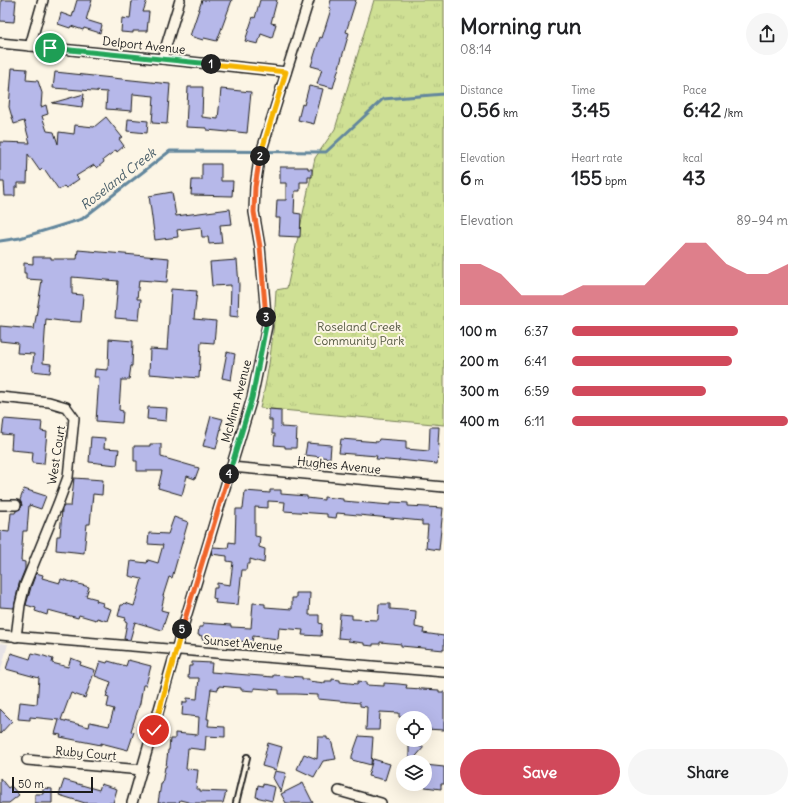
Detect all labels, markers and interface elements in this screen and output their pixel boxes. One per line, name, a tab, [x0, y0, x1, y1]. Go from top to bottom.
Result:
text: Morning run	[460, 12, 582, 40]
button: share	[746, 13, 788, 55]
pin	[33, 31, 67, 65]
street label: Delport Avenue	[102, 33, 186, 57]
icon: arrive	[39, 37, 61, 59]
text: 08:14	[460, 41, 492, 58]
pin: 1	[201, 54, 221, 74]
text: 1	[209, 57, 213, 71]
text: Distance	[460, 83, 503, 97]
text: Time	[571, 83, 595, 97]
text: Pace	[683, 83, 707, 97]
text: 0.56	[460, 97, 500, 122]
text: 3:45	[571, 97, 610, 122]
text: 6:42	[683, 97, 721, 122]
text: km	[500, 106, 518, 120]
text: /km	[721, 106, 743, 120]
water label: Roseland Creek	[77, 143, 160, 214]
pin: 2	[250, 146, 270, 166]
text: 2	[257, 149, 263, 163]
text: Elevation	[460, 151, 505, 165]
text: Heart rate	[571, 151, 622, 165]
text: kcal	[683, 151, 702, 165]
text: 6	[460, 165, 472, 190]
text: 155	[571, 165, 602, 190]
text: 43	[683, 165, 706, 190]
text: m	[472, 174, 484, 188]
text: bpm	[602, 174, 627, 188]
text: Elevation	[460, 212, 513, 229]
text: 89–94 m	[736, 212, 788, 229]
pin: 3	[256, 307, 276, 327]
text: 3	[263, 310, 269, 324]
park label: Roseland Creek Community Park	[314, 319, 404, 348]
text: 100 m	[460, 323, 497, 340]
text: 6:37	[524, 323, 548, 340]
text: 200 m	[460, 353, 499, 370]
text: 6:41	[524, 353, 547, 370]
street label: McMinn Avenue	[218, 358, 254, 444]
text: 300 m	[460, 383, 499, 400]
text: 6:59	[524, 383, 549, 400]
text: 400 m	[460, 413, 499, 430]
text: 6:11	[524, 413, 545, 430]
street label: West Court	[44, 424, 68, 486]
street label: Hughes Avenue	[296, 453, 382, 477]
pin: 4	[219, 464, 239, 484]
text: 4	[226, 467, 232, 481]
pin: 5	[172, 619, 192, 639]
text: 5	[179, 622, 185, 636]
street label: Sunset Avenue	[203, 632, 283, 654]
map controls	[396, 711, 432, 791]
button: locate	[396, 711, 432, 747]
pin	[137, 713, 171, 747]
icon: check	[143, 719, 165, 741]
street label: Ruby Court	[55, 743, 117, 763]
button: Save	[460, 749, 620, 795]
button: Share	[628, 749, 788, 795]
button: layers	[396, 755, 432, 791]
scale bar	[12, 775, 93, 794]
text: 50 m	[18, 777, 44, 791]

